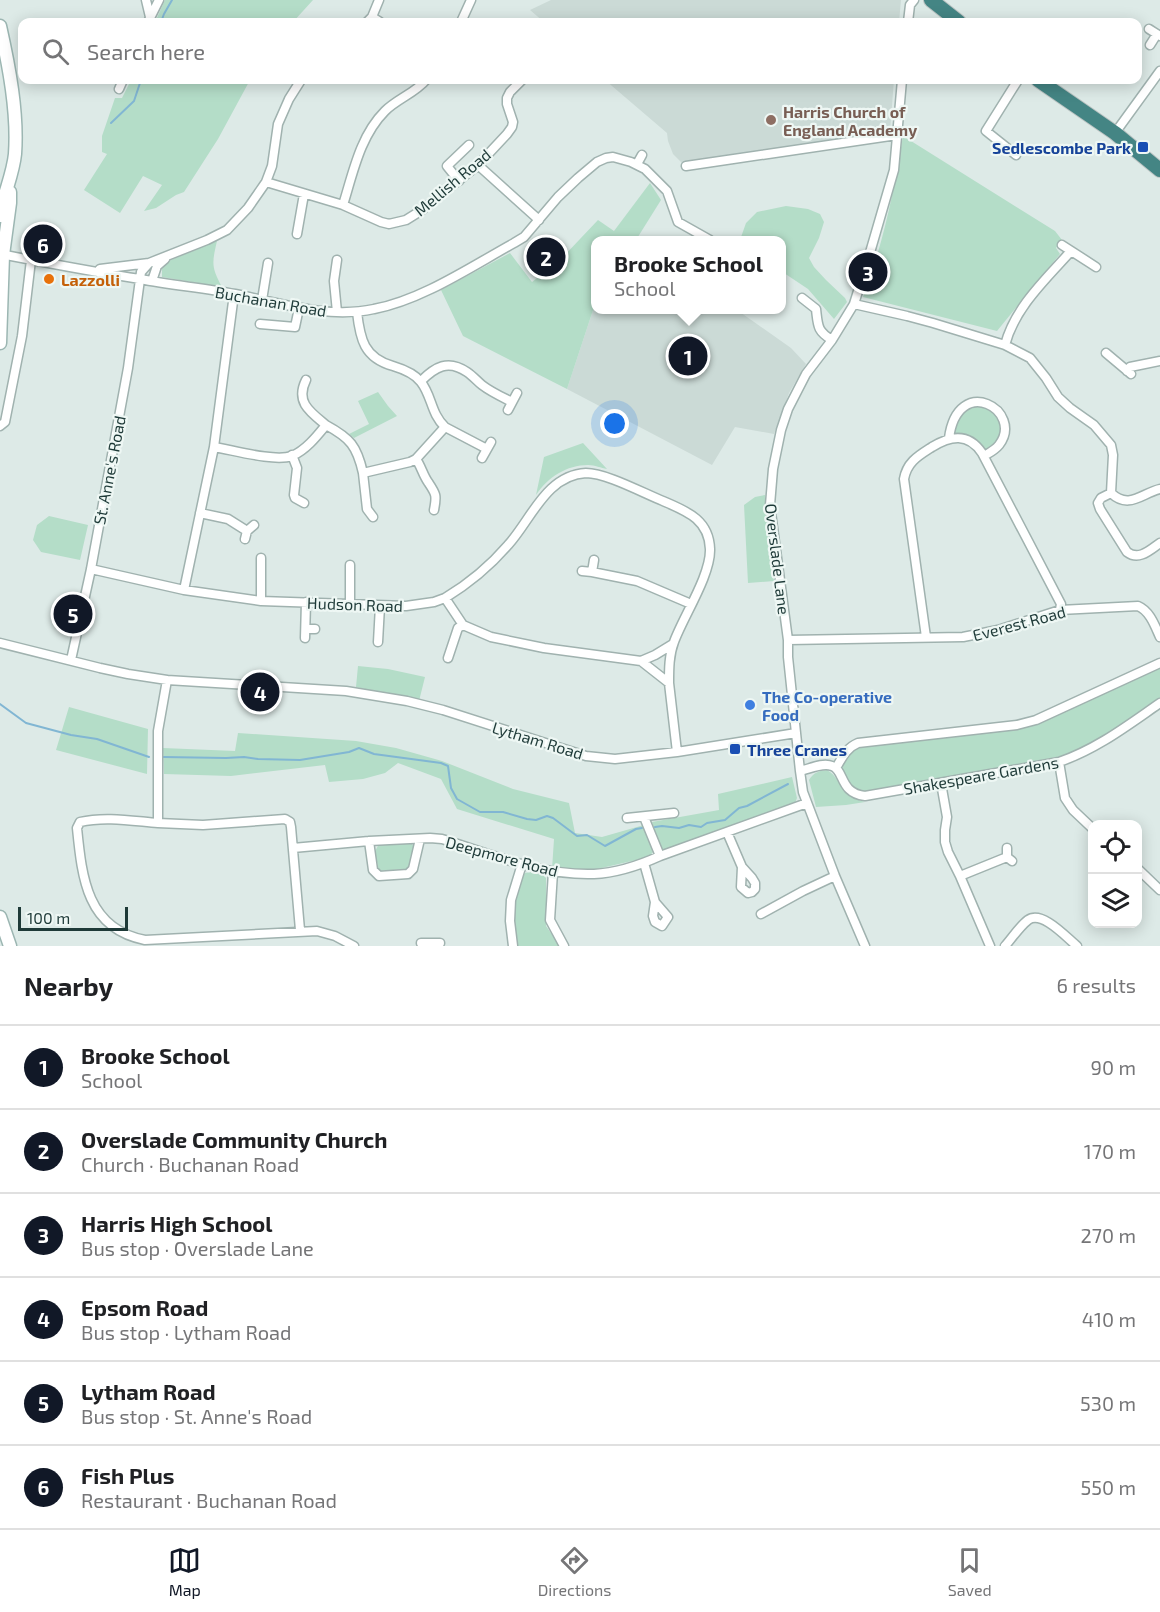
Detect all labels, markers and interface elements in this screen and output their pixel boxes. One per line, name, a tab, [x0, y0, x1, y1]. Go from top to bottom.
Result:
search box	[18, 18, 1142, 84]
icon: search	[39, 35, 72, 68]
text: Search here	[87, 38, 205, 64]
place label: Harris Church of England Academy	[783, 102, 917, 140]
marker: Harris Church of England Academy	[764, 113, 778, 127]
place label: Sedlescombe Park	[992, 138, 1131, 157]
marker: Sedlescombe Park	[1136, 140, 1150, 154]
street label: Mellish Road	[410, 145, 494, 219]
pin: 6	[24, 222, 63, 266]
pin: 2	[526, 234, 566, 280]
popup	[591, 236, 786, 314]
text: Brooke School	[614, 250, 763, 276]
pin: 3	[848, 250, 888, 294]
place label: Lazzolli	[61, 270, 120, 289]
marker: Lazzolli	[42, 272, 56, 286]
text: School	[614, 276, 675, 300]
street label: Buchanan Road	[214, 282, 328, 320]
pin: 1	[668, 334, 708, 378]
your location	[600, 409, 629, 438]
street label: St. Anne's Road	[89, 414, 129, 526]
street label: Overslade Lane	[762, 502, 794, 616]
pin: 5	[54, 592, 92, 636]
street label: Hudson Road	[307, 593, 403, 615]
street label: Everest Road	[970, 601, 1068, 645]
pin: 4	[240, 670, 280, 714]
place label: The Co-operative Food	[762, 687, 892, 724]
marker: The Co-operative Food	[743, 698, 757, 712]
street label: Lytham Road	[490, 717, 586, 763]
place label: Three Cranes	[747, 740, 847, 759]
marker: Three Cranes	[728, 742, 742, 756]
street label: Shakespeare Gardens	[902, 752, 1060, 798]
map controls	[1088, 820, 1142, 928]
button: locate	[1088, 820, 1142, 874]
street label: Deepmore Road	[444, 832, 560, 880]
button: layers	[1088, 874, 1142, 928]
scale bar	[18, 904, 128, 932]
text: 100 m	[27, 908, 70, 927]
text: Nearby	[24, 970, 113, 1001]
text: 6 results	[1056, 973, 1136, 997]
text: Brooke School	[81, 1042, 230, 1068]
text: 1	[39, 1055, 48, 1079]
text: 90 m	[1091, 1055, 1136, 1079]
text: School	[81, 1068, 142, 1092]
text: Overslade Community Church	[81, 1126, 388, 1152]
text: 2	[38, 1139, 49, 1163]
text: 170 m	[1084, 1139, 1136, 1163]
text: Church · Buchanan Road	[81, 1152, 299, 1176]
text: Harris High School	[81, 1210, 273, 1236]
text: 3	[38, 1223, 49, 1247]
text: 270 m	[1080, 1223, 1136, 1247]
text: Bus stop · Overslade Lane	[81, 1236, 314, 1260]
text: Epsom Road	[81, 1294, 208, 1320]
text: 4	[37, 1307, 50, 1331]
text: 410 m	[1082, 1307, 1136, 1331]
text: Bus stop · Lytham Road	[81, 1320, 292, 1344]
text: Lytham Road	[81, 1378, 216, 1404]
text: 5	[38, 1391, 49, 1415]
text: 530 m	[1080, 1391, 1136, 1415]
text: Bus stop · St. Anne's Road	[81, 1404, 312, 1428]
text: Fish Plus	[81, 1462, 175, 1488]
text: 6	[38, 1475, 49, 1499]
text: 550 m	[1081, 1475, 1136, 1499]
text: Restaurant · Buchanan Road	[81, 1488, 337, 1512]
tab: Map	[168, 1544, 201, 1599]
tab: Directions	[538, 1544, 611, 1599]
tab: Saved	[948, 1544, 992, 1599]

